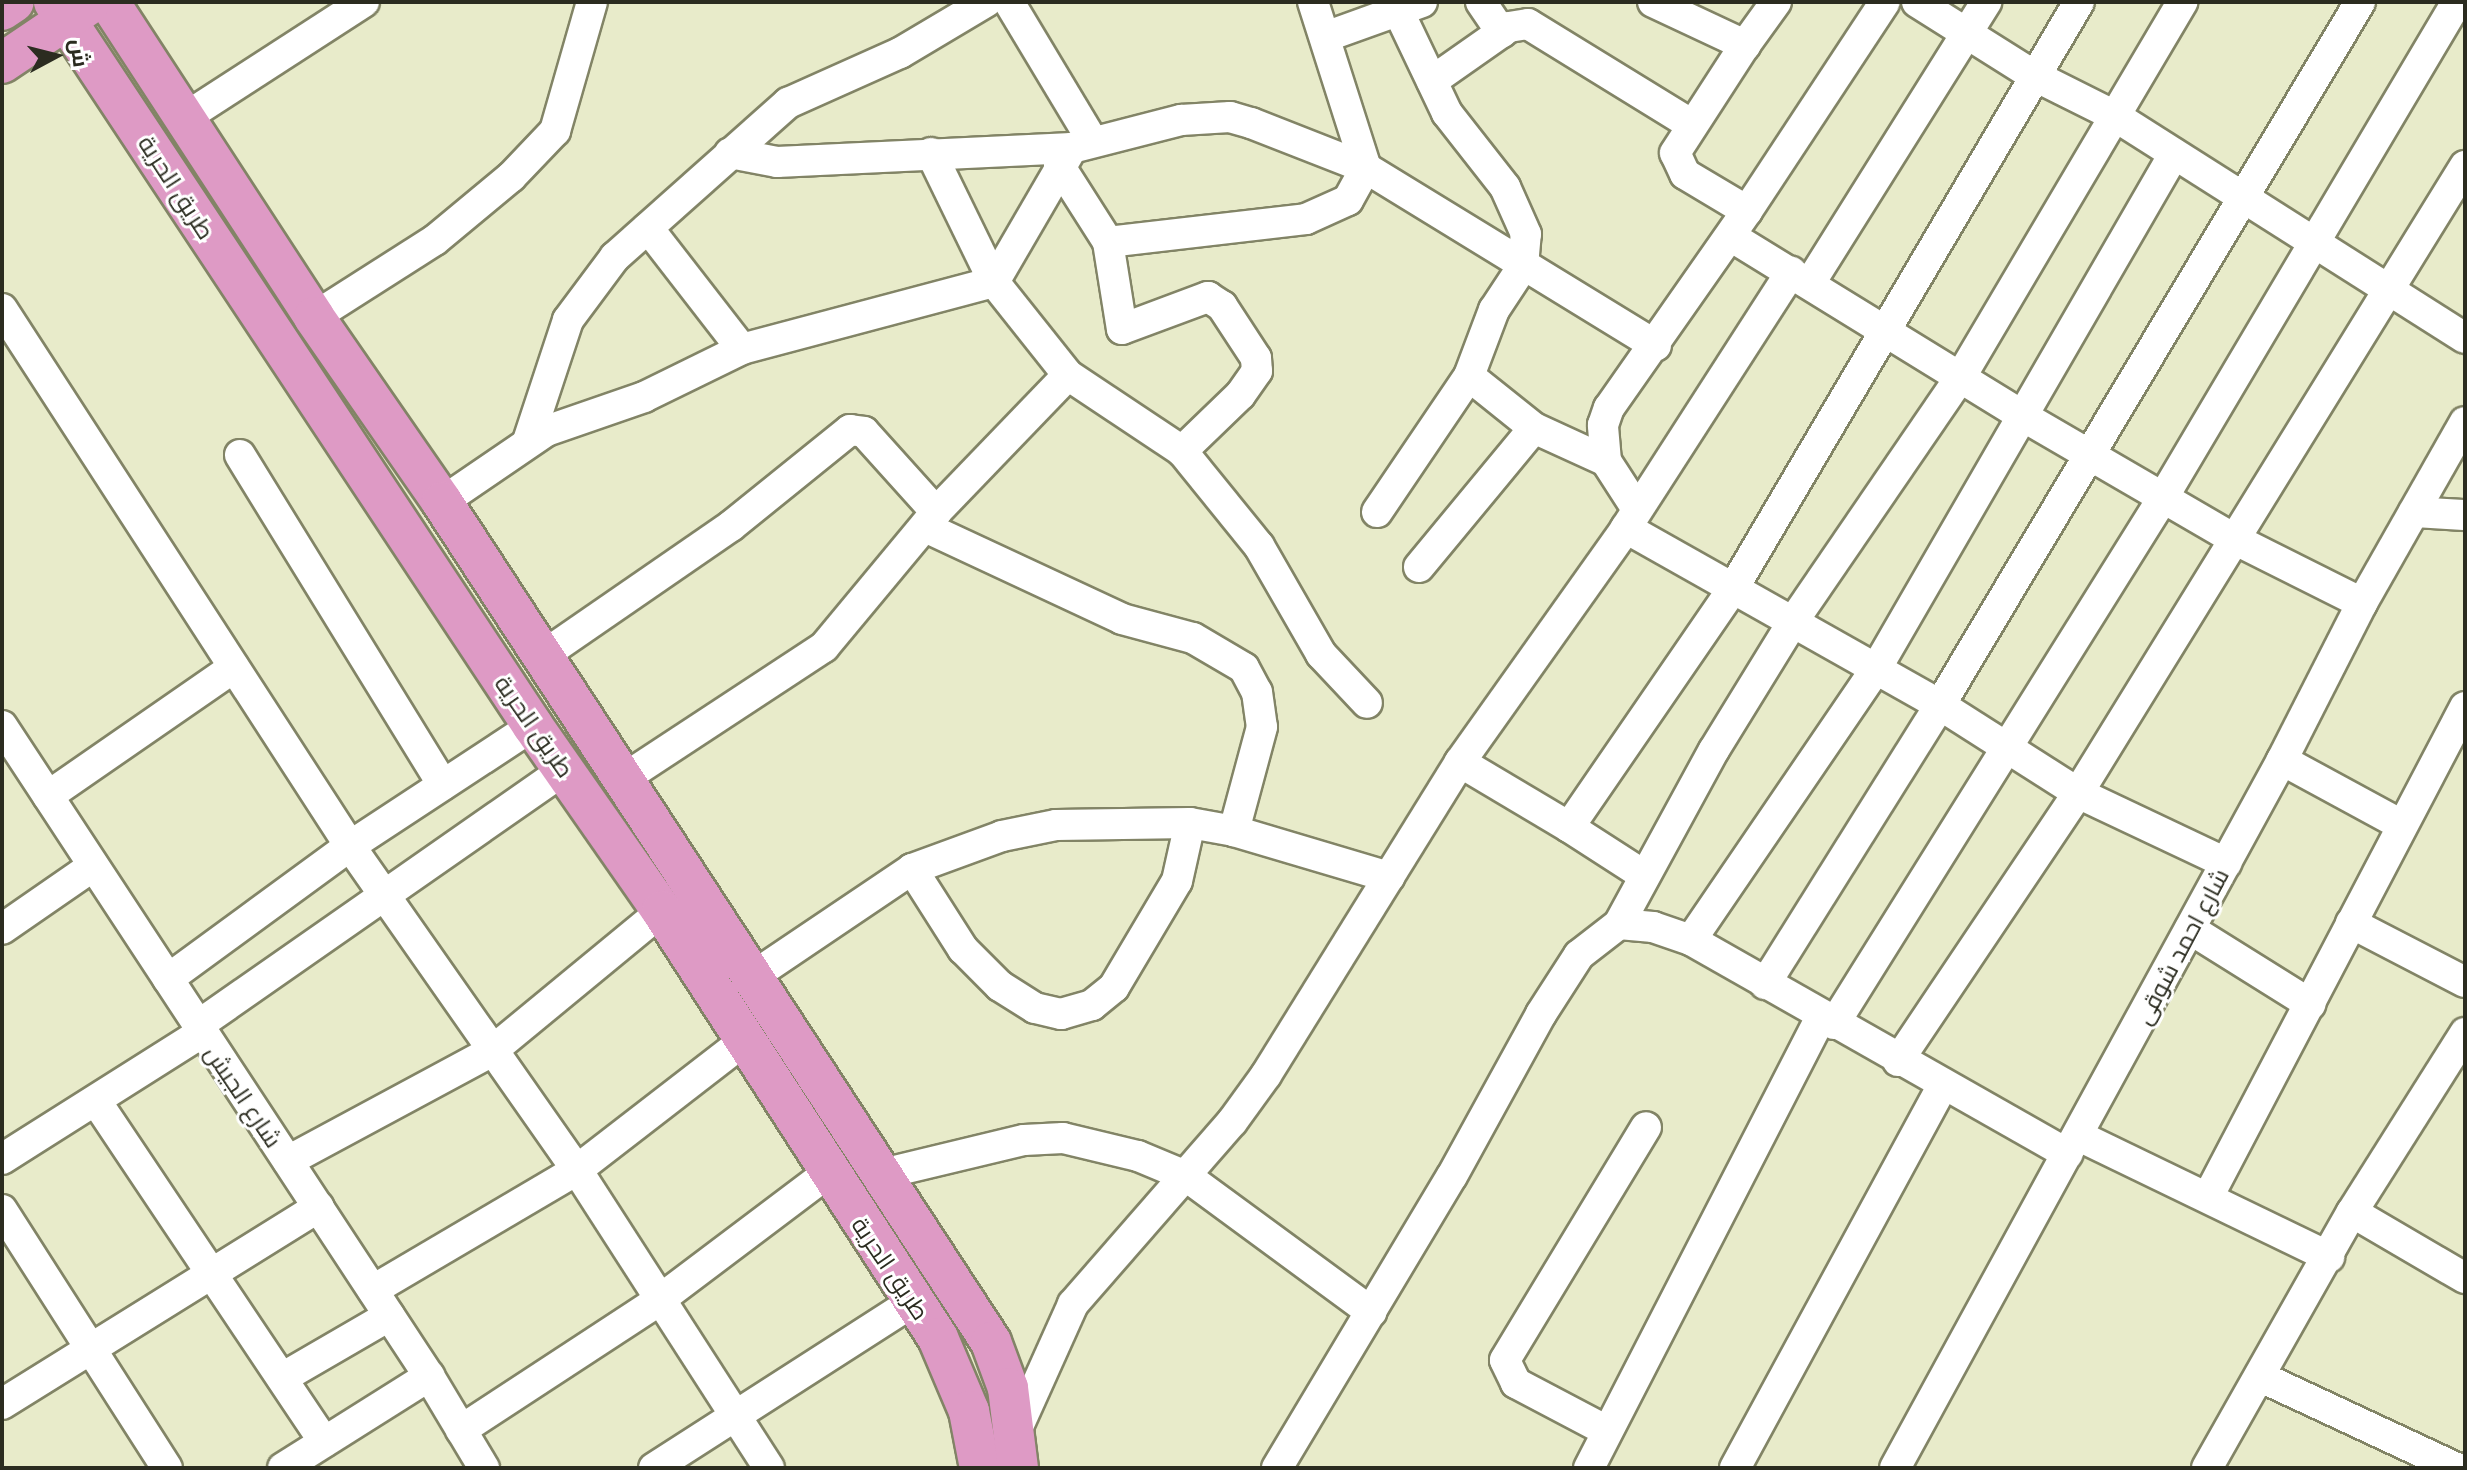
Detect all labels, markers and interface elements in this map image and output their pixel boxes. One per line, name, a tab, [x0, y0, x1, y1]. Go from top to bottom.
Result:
north arrow	[16, 16, 96, 96]
text: ش	[65, 37, 95, 69]
street label: طريق الحرية	[133, 130, 221, 244]
street label: طريق الحرية	[489, 669, 581, 783]
street label: شارع احمد شوقى	[2128, 863, 2234, 1029]
street label: شارع الجيش	[199, 1039, 289, 1153]
street label: طريق الحرية	[846, 1211, 936, 1325]

